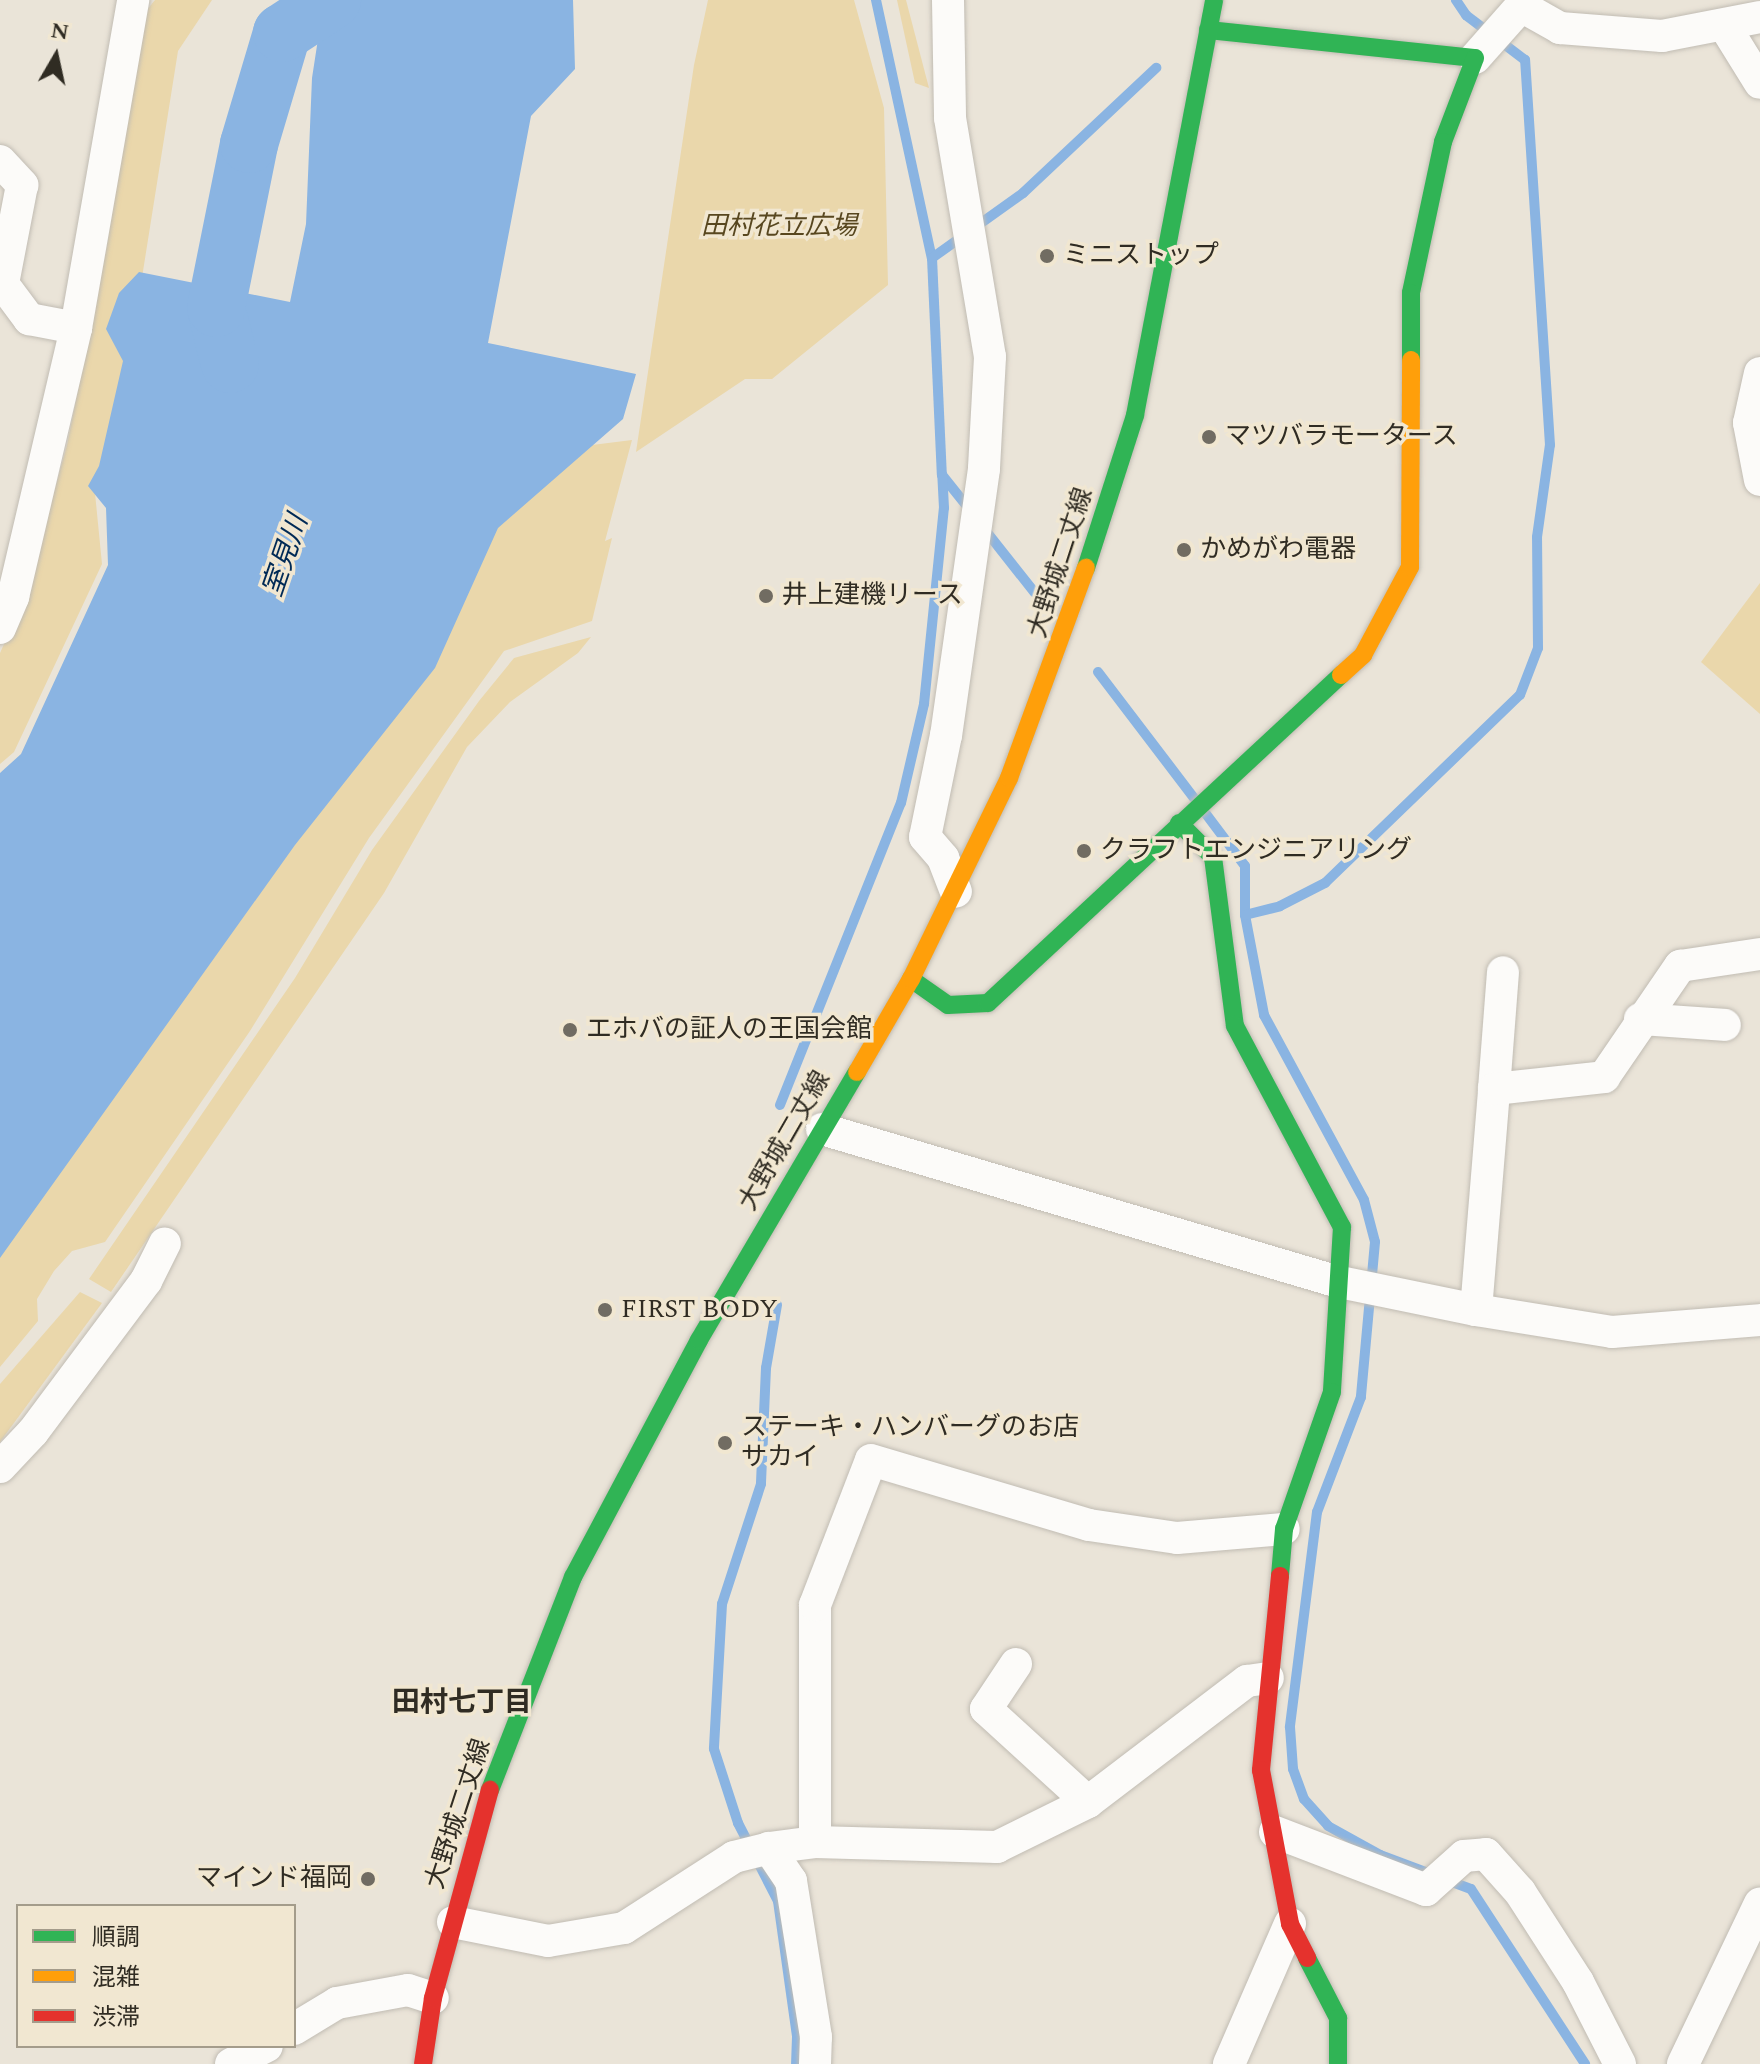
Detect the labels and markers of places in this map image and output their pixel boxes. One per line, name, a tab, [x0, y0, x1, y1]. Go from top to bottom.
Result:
place label: ミニストップ	[1063, 240, 1219, 272]
marker: ミニストップ	[1038, 247, 1056, 265]
place label: マツバラモータース	[1225, 421, 1459, 453]
marker: マツバラモータース	[1200, 428, 1218, 446]
place label: かめがわ電器	[1200, 534, 1356, 566]
marker: かめがわ電器	[1175, 541, 1193, 559]
place label: 井上建機リース	[782, 580, 964, 612]
marker: 井上建機リース	[757, 587, 775, 605]
place label: クラフトエンジニアリング	[1100, 835, 1412, 867]
marker: クラフトエンジニアリング	[1075, 842, 1093, 860]
place label: エホバの証人の王国会館	[586, 1014, 872, 1046]
marker: エホバの証人の王国会館	[561, 1021, 579, 1039]
place label: FIRST BODY	[621, 1294, 778, 1326]
marker: FIRST BODY	[596, 1301, 614, 1319]
place label: ステーキ・ハンバーグのお店 サカイ	[741, 1412, 1079, 1474]
marker: ステーキ・ハンバーグのお店 サカイ	[716, 1434, 734, 1452]
place label: マインド福岡	[196, 1863, 352, 1895]
marker: マインド福岡	[359, 1870, 377, 1888]

